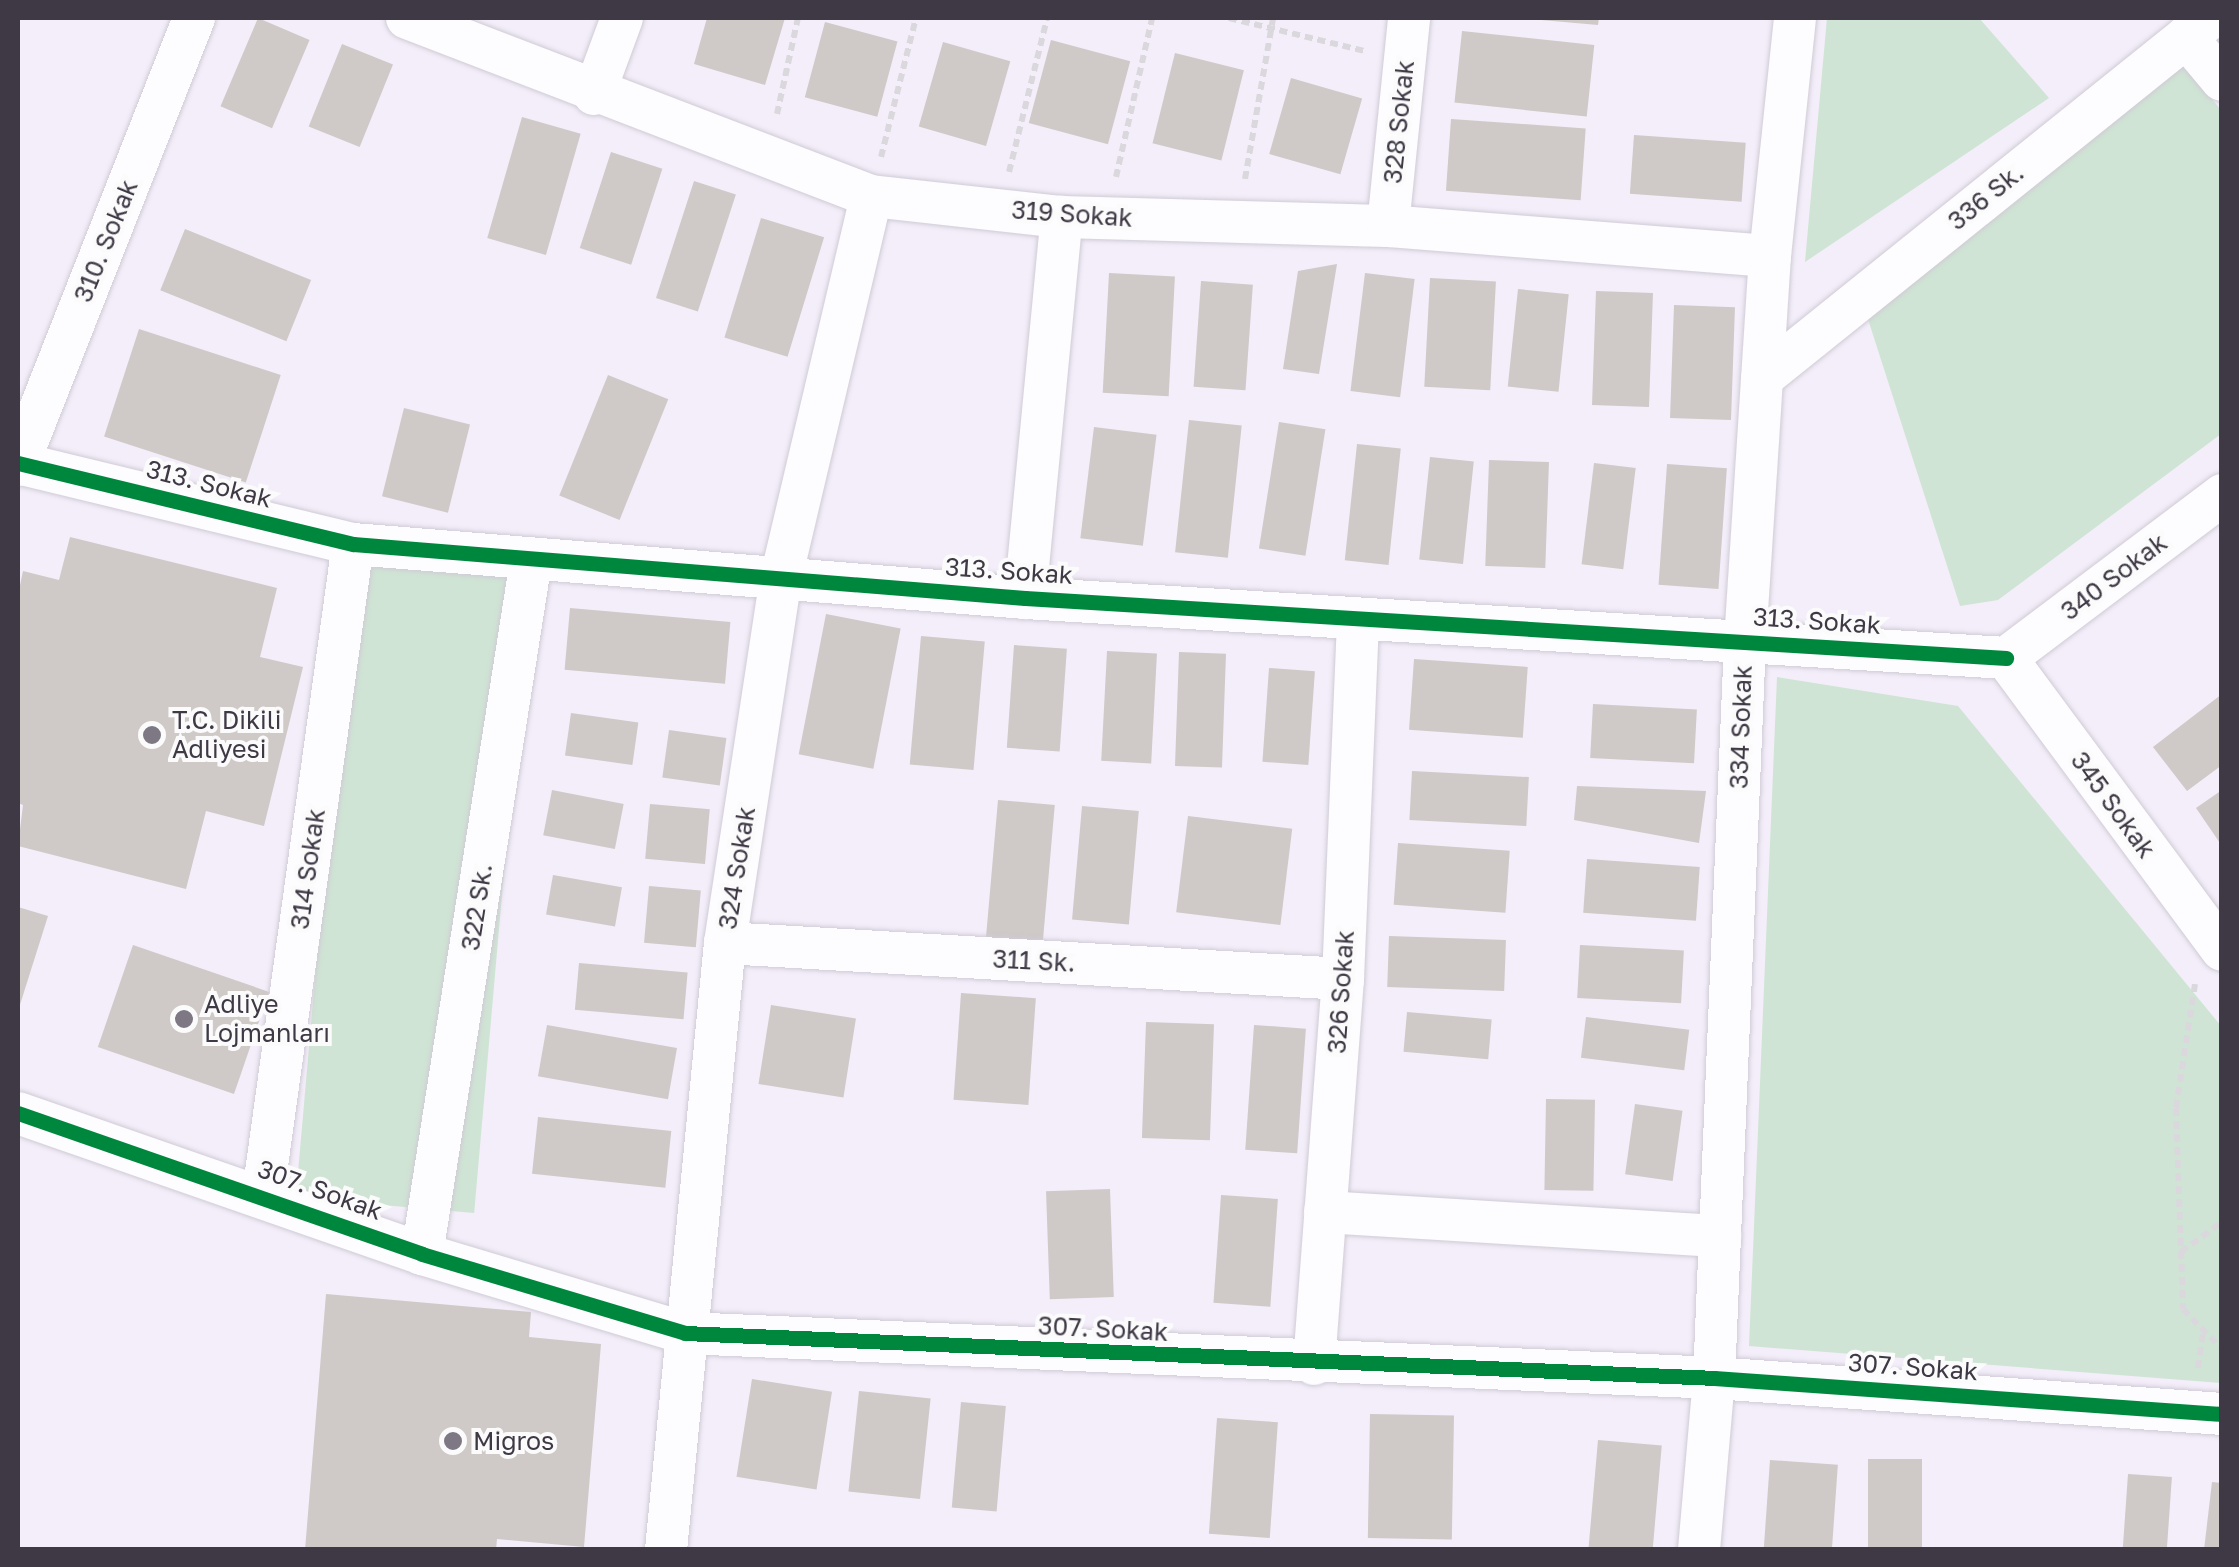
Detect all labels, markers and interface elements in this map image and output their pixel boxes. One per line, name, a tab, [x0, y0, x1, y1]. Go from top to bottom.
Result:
street label: 328 Sokak	[1378, 59, 1420, 185]
street label: 336 Sk.	[1942, 157, 2030, 237]
street label: 310. Sokak	[68, 176, 144, 306]
street label: 319 Sokak	[1010, 195, 1134, 233]
street label: 313. Sokak	[143, 454, 275, 514]
street label: 340 Sokak	[2055, 527, 2173, 627]
street label: 313. Sokak	[944, 552, 1074, 590]
street label: 313. Sokak	[1752, 602, 1882, 640]
street label: 334 Sokak	[1724, 665, 1758, 789]
place label: T.C. Dikili Adliyesi	[172, 706, 281, 765]
marker: T.C. Dikili Adliyesi	[141, 724, 163, 746]
street label: 345 Sokak	[2064, 746, 2162, 864]
street label: 324 Sokak	[713, 805, 761, 931]
street label: 314 Sokak	[285, 807, 331, 931]
street label: 322 Sk.	[455, 861, 499, 953]
street label: 326 Sokak	[1322, 929, 1360, 1055]
street label: 311 Sk.	[992, 944, 1076, 978]
place label: Adliye Lojmanları	[204, 990, 330, 1049]
marker: Adliye Lojmanları	[173, 1008, 195, 1030]
street label: 307. Sokak	[254, 1154, 386, 1226]
street label: 307. Sokak	[1037, 1311, 1169, 1347]
street label: 307. Sokak	[1847, 1347, 1979, 1387]
place label: Migros	[473, 1426, 554, 1456]
marker: Migros	[442, 1430, 464, 1452]

